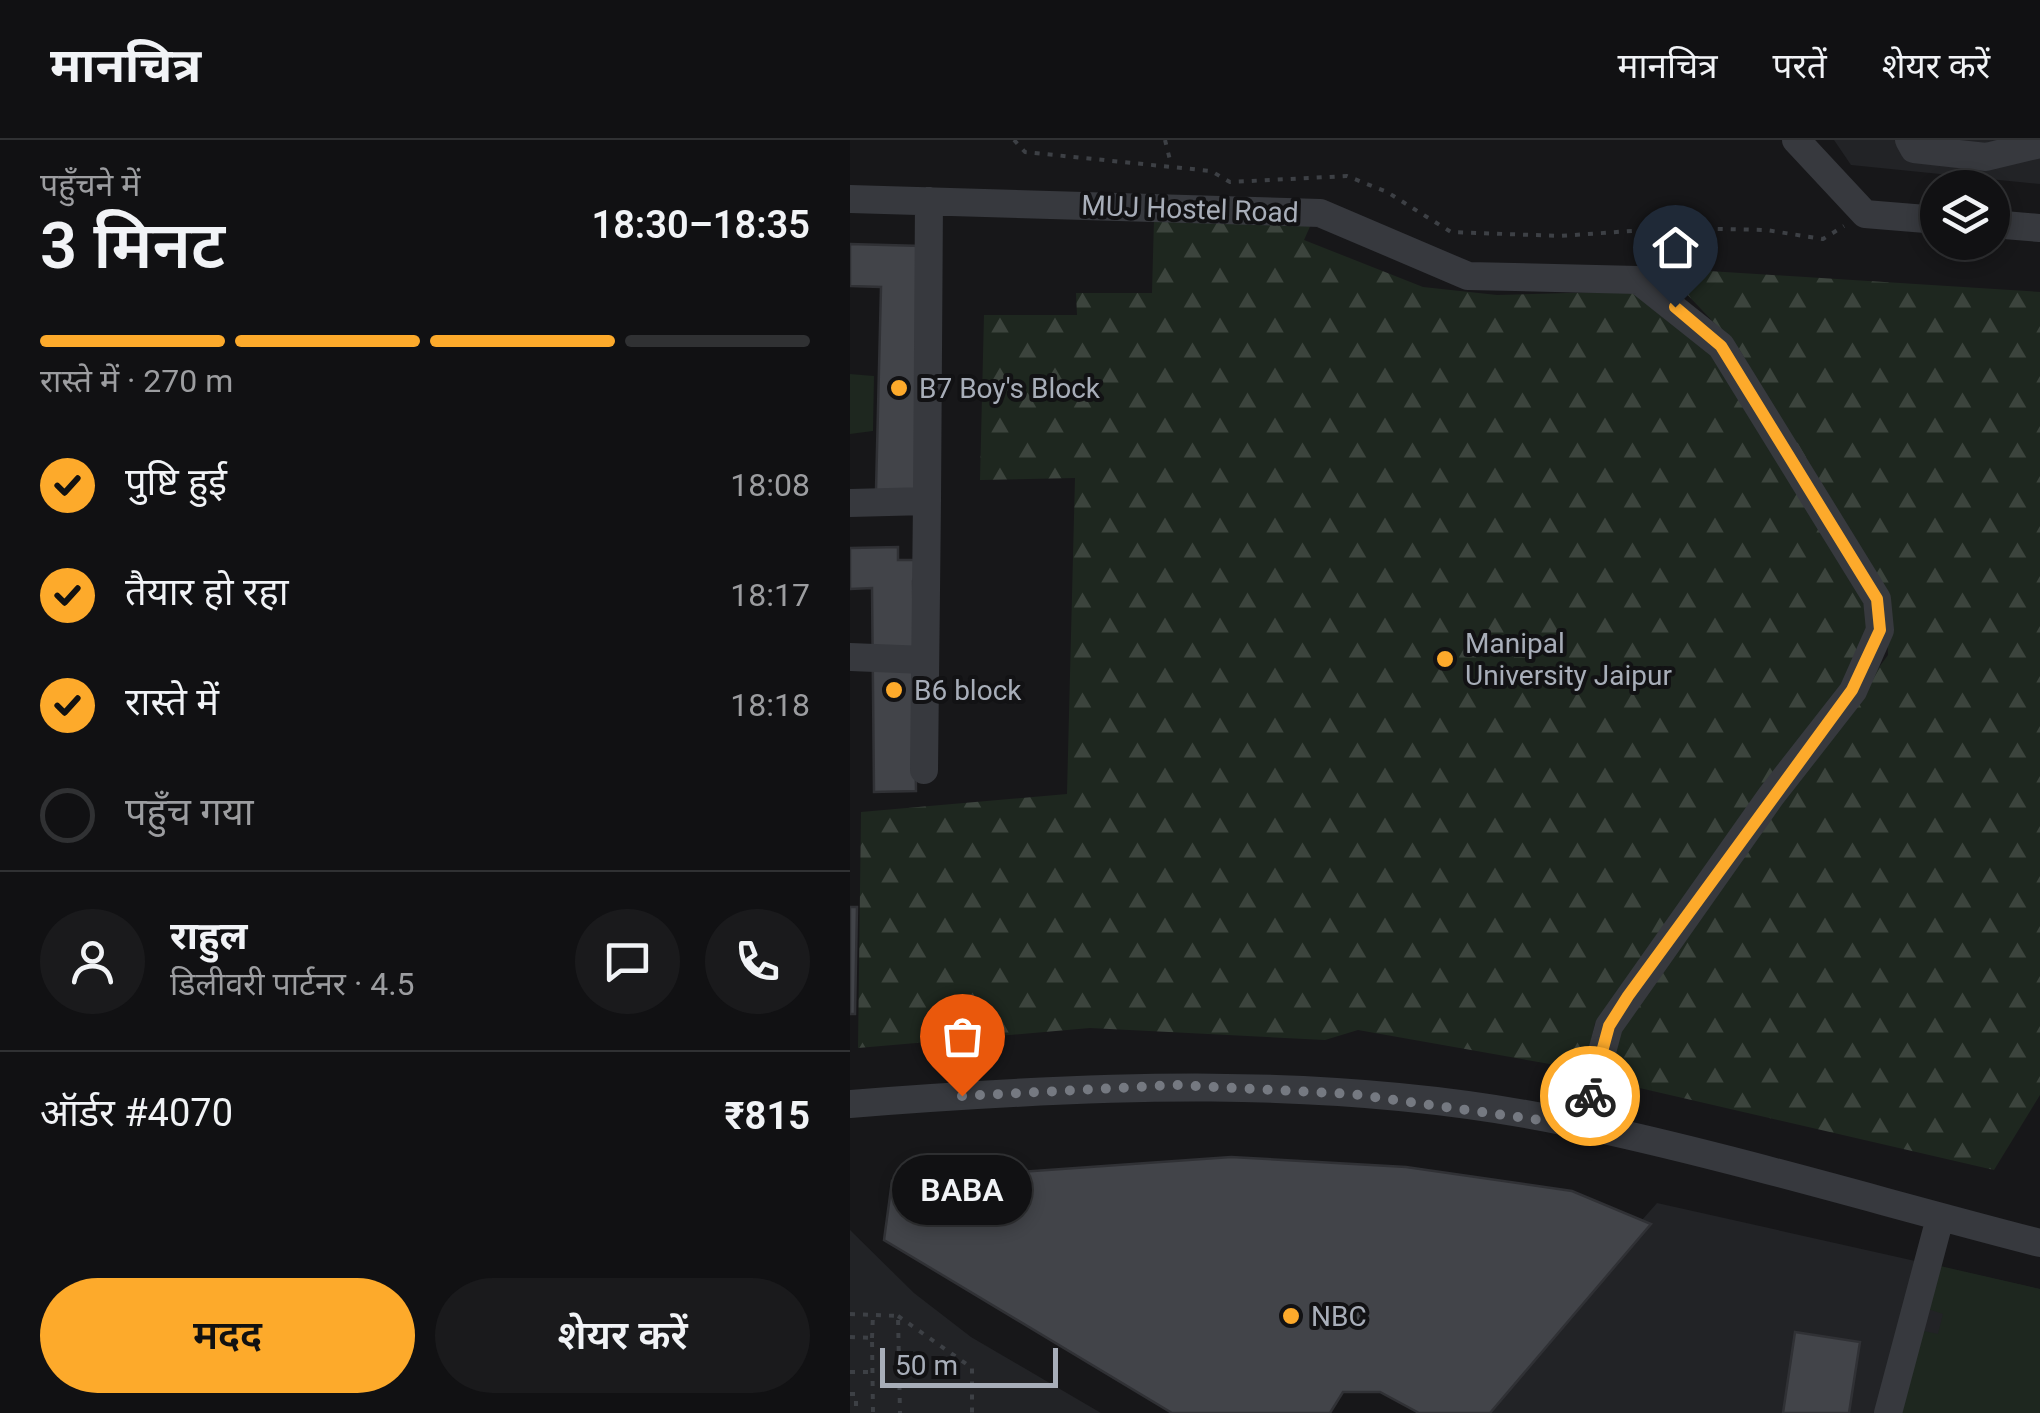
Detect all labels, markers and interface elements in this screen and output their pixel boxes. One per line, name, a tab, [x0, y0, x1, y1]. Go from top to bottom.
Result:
text: मानचित्र	[50, 37, 201, 94]
text: मानचित्र	[1618, 46, 1718, 87]
text: परतें	[1773, 46, 1827, 87]
text: शेयर करें	[1882, 46, 1990, 87]
text: पहुँचने में	[40, 166, 140, 204]
map controls	[1920, 170, 2010, 260]
button: layers	[1920, 170, 2010, 260]
street label: MUJ Hostel Road	[1081, 189, 1299, 229]
text: 18:30–18:35	[591, 203, 810, 247]
pin	[1633, 205, 1718, 308]
text: 3 मिनट	[40, 208, 225, 284]
icon: home	[1648, 220, 1703, 275]
text: रास्ते में · 270 m	[40, 362, 233, 400]
place label: B7 Boy's Block	[919, 372, 1101, 405]
marker: B7 Boy's Block	[888, 377, 910, 399]
icon: check	[40, 458, 95, 513]
text: पुष्टि हुई	[125, 460, 227, 504]
text: 18:08	[730, 466, 810, 504]
icon: check	[40, 568, 95, 623]
text: तैयार हो रहा	[125, 570, 289, 614]
text: 18:17	[730, 576, 810, 614]
place label: Manipal University Jaipur	[1465, 627, 1672, 692]
marker: Manipal University Jaipur	[1434, 648, 1456, 670]
place label: B6 block	[914, 674, 1022, 707]
icon: check	[40, 678, 95, 733]
marker: B6 block	[883, 679, 905, 701]
text: रास्ते में	[125, 680, 219, 724]
text: 18:18	[730, 686, 810, 724]
text: पहुँच गया	[125, 790, 254, 834]
button: person	[40, 909, 145, 1014]
button: chat	[575, 909, 680, 1014]
button: phone	[705, 909, 810, 1014]
text: राहुल	[170, 914, 247, 958]
text: डिलीवरी पार्टनर · 4.5	[170, 965, 415, 1003]
pin	[920, 994, 1005, 1097]
icon: bag	[935, 1009, 990, 1064]
courier	[1540, 1046, 1640, 1146]
icon: bike	[1563, 1069, 1618, 1124]
text: ऑर्डर #4070	[40, 1091, 233, 1135]
text: ₹815	[725, 1094, 810, 1138]
callout: BABA	[892, 1156, 1032, 1226]
text: BABA	[920, 1171, 1004, 1209]
button: मदद	[40, 1278, 415, 1393]
button: शेयर करें	[435, 1278, 810, 1393]
place label: NBC	[1311, 1300, 1367, 1333]
marker: NBC	[1280, 1305, 1302, 1327]
scale bar	[880, 1343, 1058, 1388]
text: 50 m	[895, 1349, 958, 1382]

